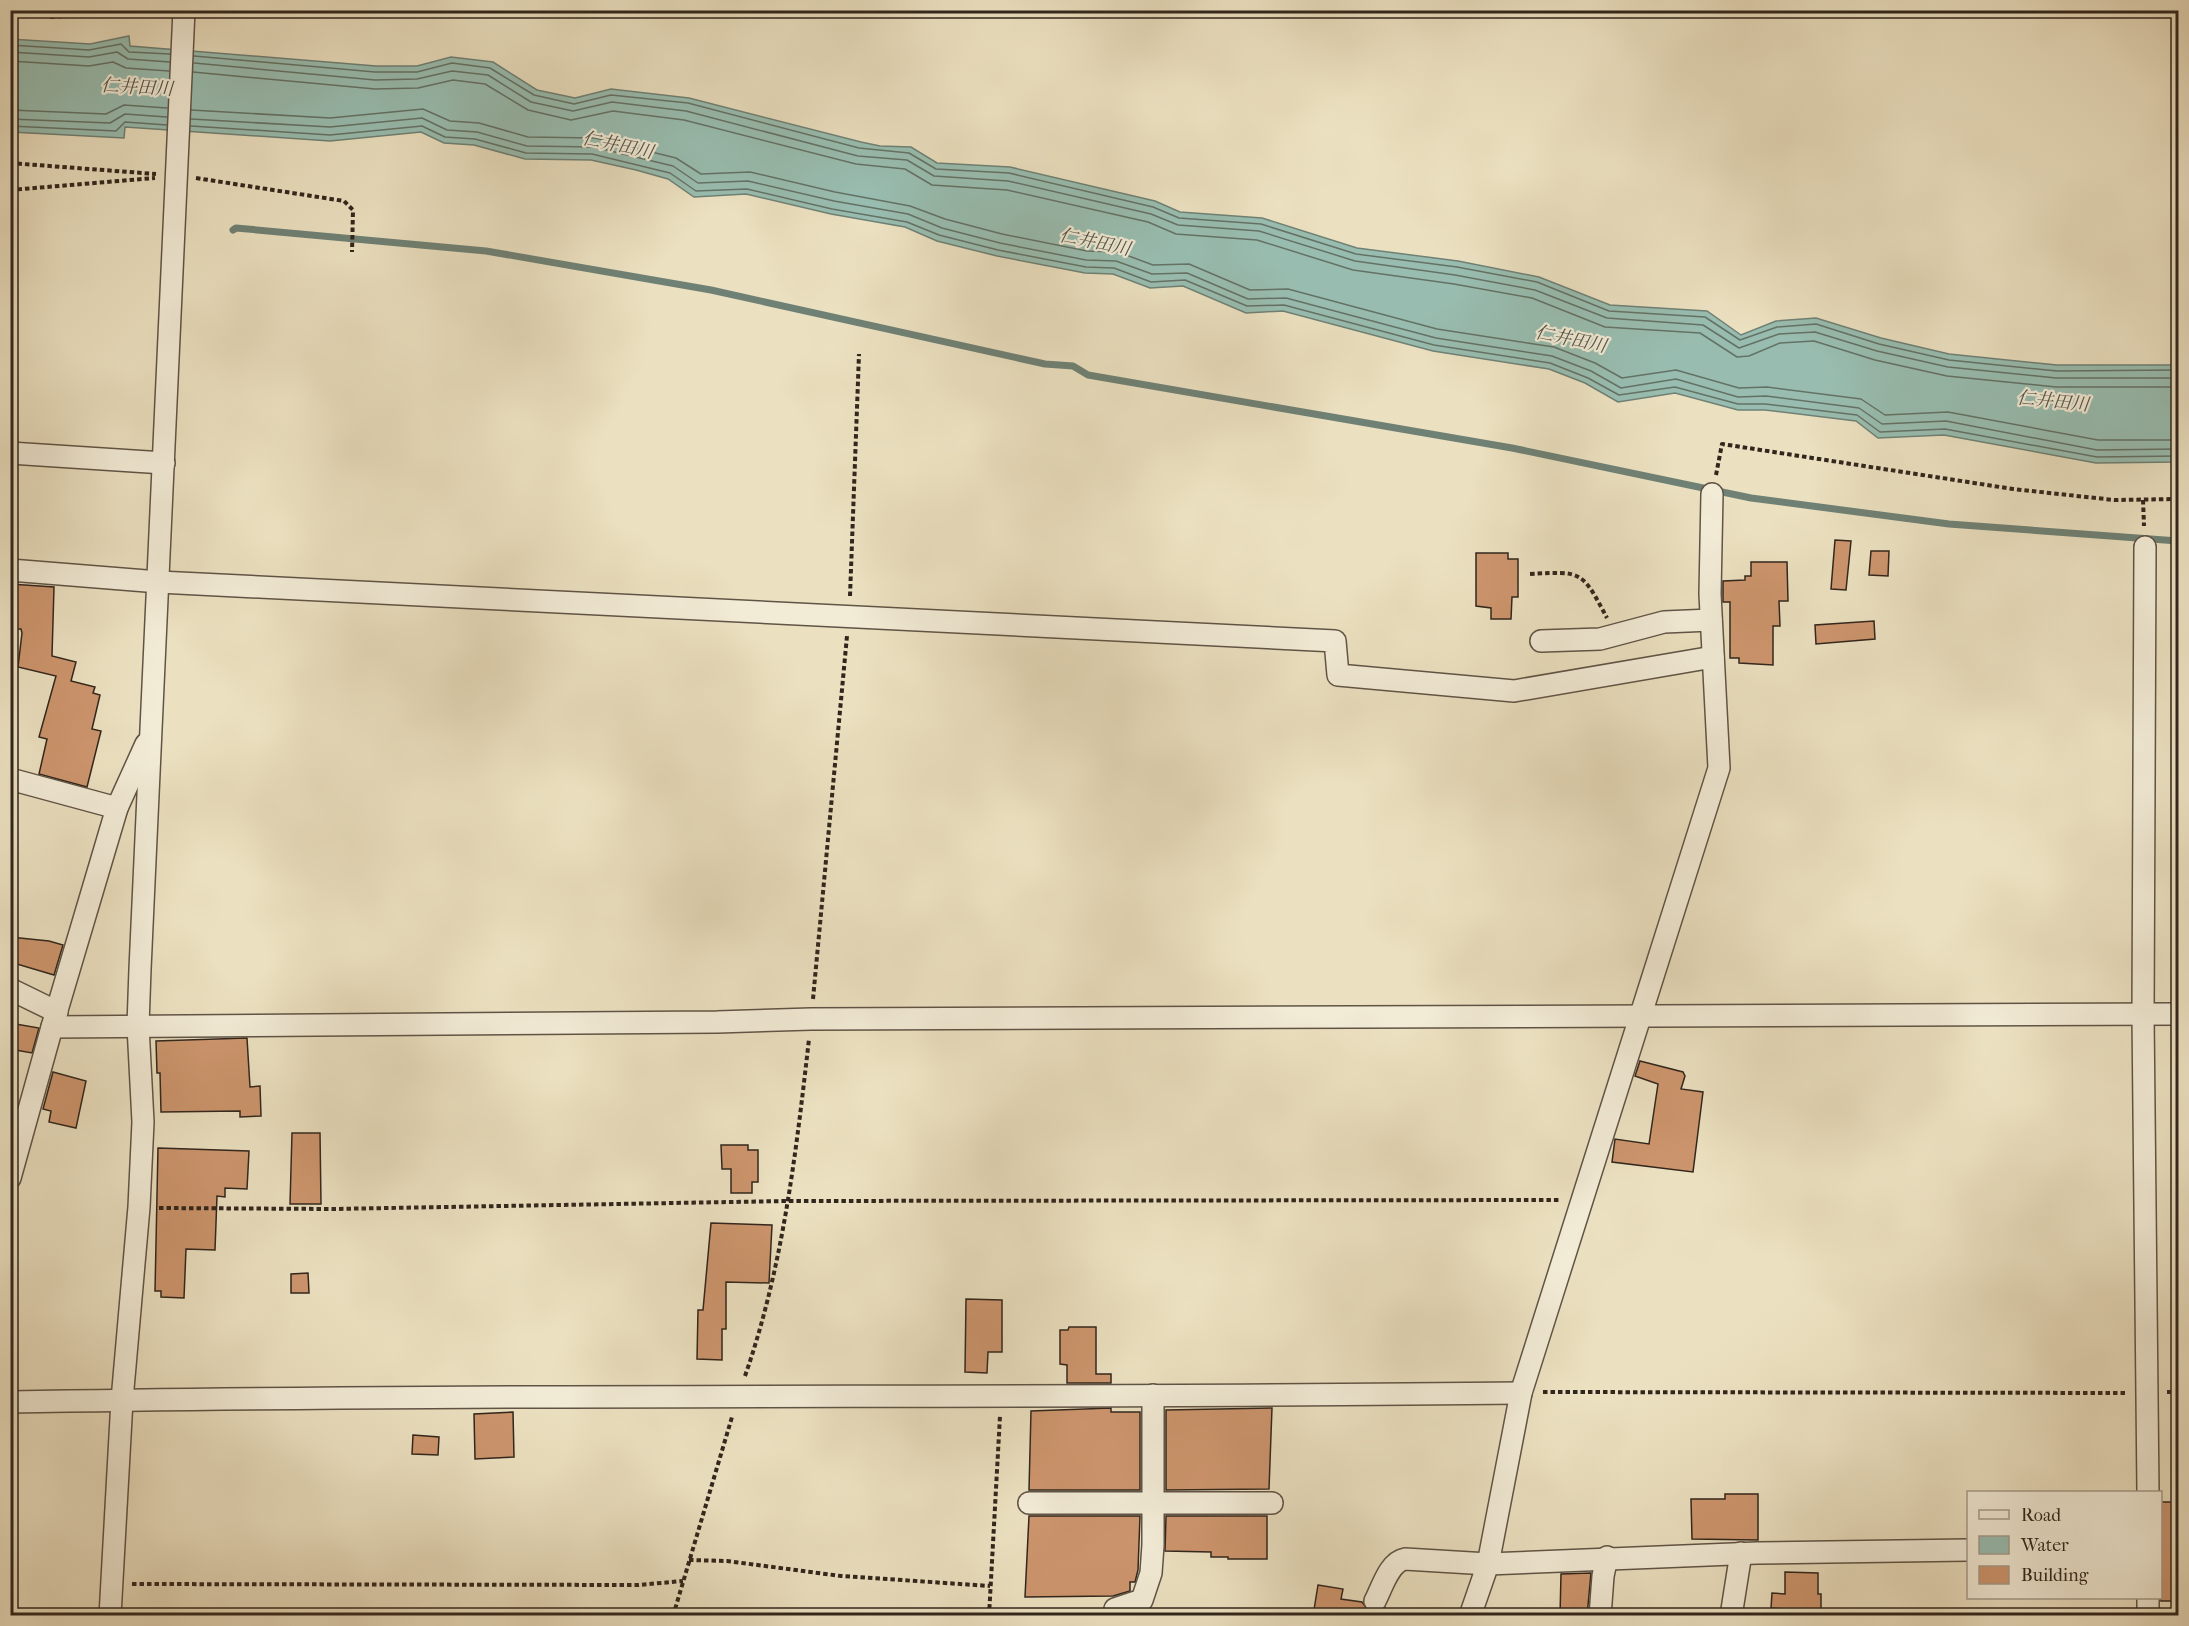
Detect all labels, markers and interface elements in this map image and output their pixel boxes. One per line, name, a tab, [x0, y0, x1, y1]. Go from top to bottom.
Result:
water label: 仁井田川	[100, 75, 175, 100]
water label: 仁井田川	[580, 128, 657, 164]
water label: 仁井田川	[1057, 225, 1134, 261]
water label: 仁井田川	[1533, 322, 1610, 358]
water label: 仁井田川	[2016, 387, 2092, 416]
legend	[1967, 1491, 2162, 1599]
text: Road	[2021, 1505, 2061, 1526]
text: Water	[2020, 1535, 2069, 1556]
text: Building	[2021, 1565, 2089, 1586]

